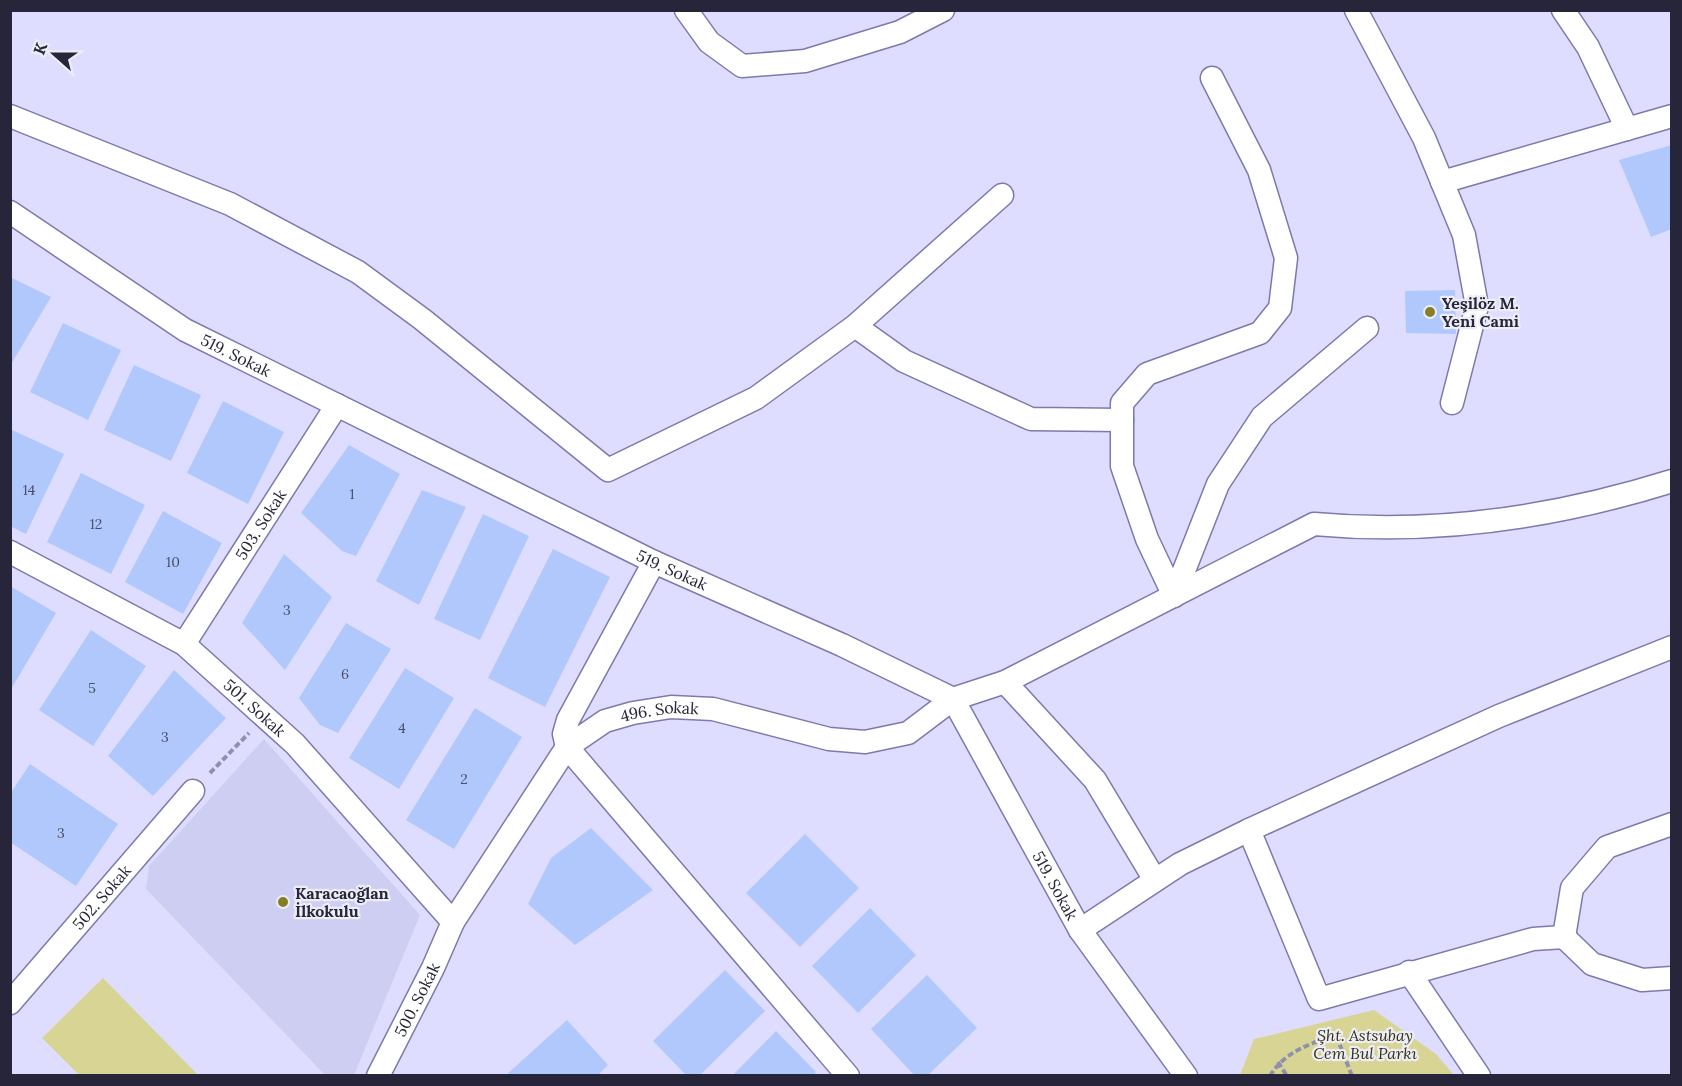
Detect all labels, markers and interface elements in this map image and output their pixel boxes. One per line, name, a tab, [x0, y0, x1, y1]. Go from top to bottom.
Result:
north arrow	[24, 24, 84, 84]
text: K	[29, 39, 52, 58]
place label: Yeşilöz M. Yeni Cami	[1442, 293, 1519, 331]
marker: Yeşilöz M. Yeni Cami	[1423, 305, 1437, 319]
street label: 519. Sokak	[198, 330, 275, 381]
house number: 14	[23, 481, 36, 499]
street label: 503. Sokak	[231, 485, 291, 563]
house number: 1	[349, 485, 355, 503]
house number: 12	[90, 515, 102, 533]
street label: 519. Sokak	[633, 545, 711, 595]
house number: 10	[166, 553, 180, 571]
house number: 3	[283, 601, 291, 619]
house number: 6	[341, 665, 349, 683]
street label: 501. Sokak	[220, 675, 290, 741]
house number: 5	[88, 679, 96, 697]
street label: 496. Sokak	[618, 697, 700, 726]
house number: 4	[398, 719, 406, 737]
house number: 3	[161, 728, 169, 746]
house number: 2	[460, 770, 468, 788]
house number: 3	[57, 824, 65, 842]
street label: 519. Sokak	[1029, 847, 1083, 924]
street label: 502. Sokak	[68, 860, 135, 934]
place label: Karacaoğlan İlkokulu	[295, 883, 389, 921]
marker: Karacaoğlan İlkokulu	[276, 895, 290, 909]
street label: 500. Sokak	[390, 959, 444, 1040]
park label: Şht. Astsubay Cem Bul Parkı	[1313, 1025, 1417, 1063]

